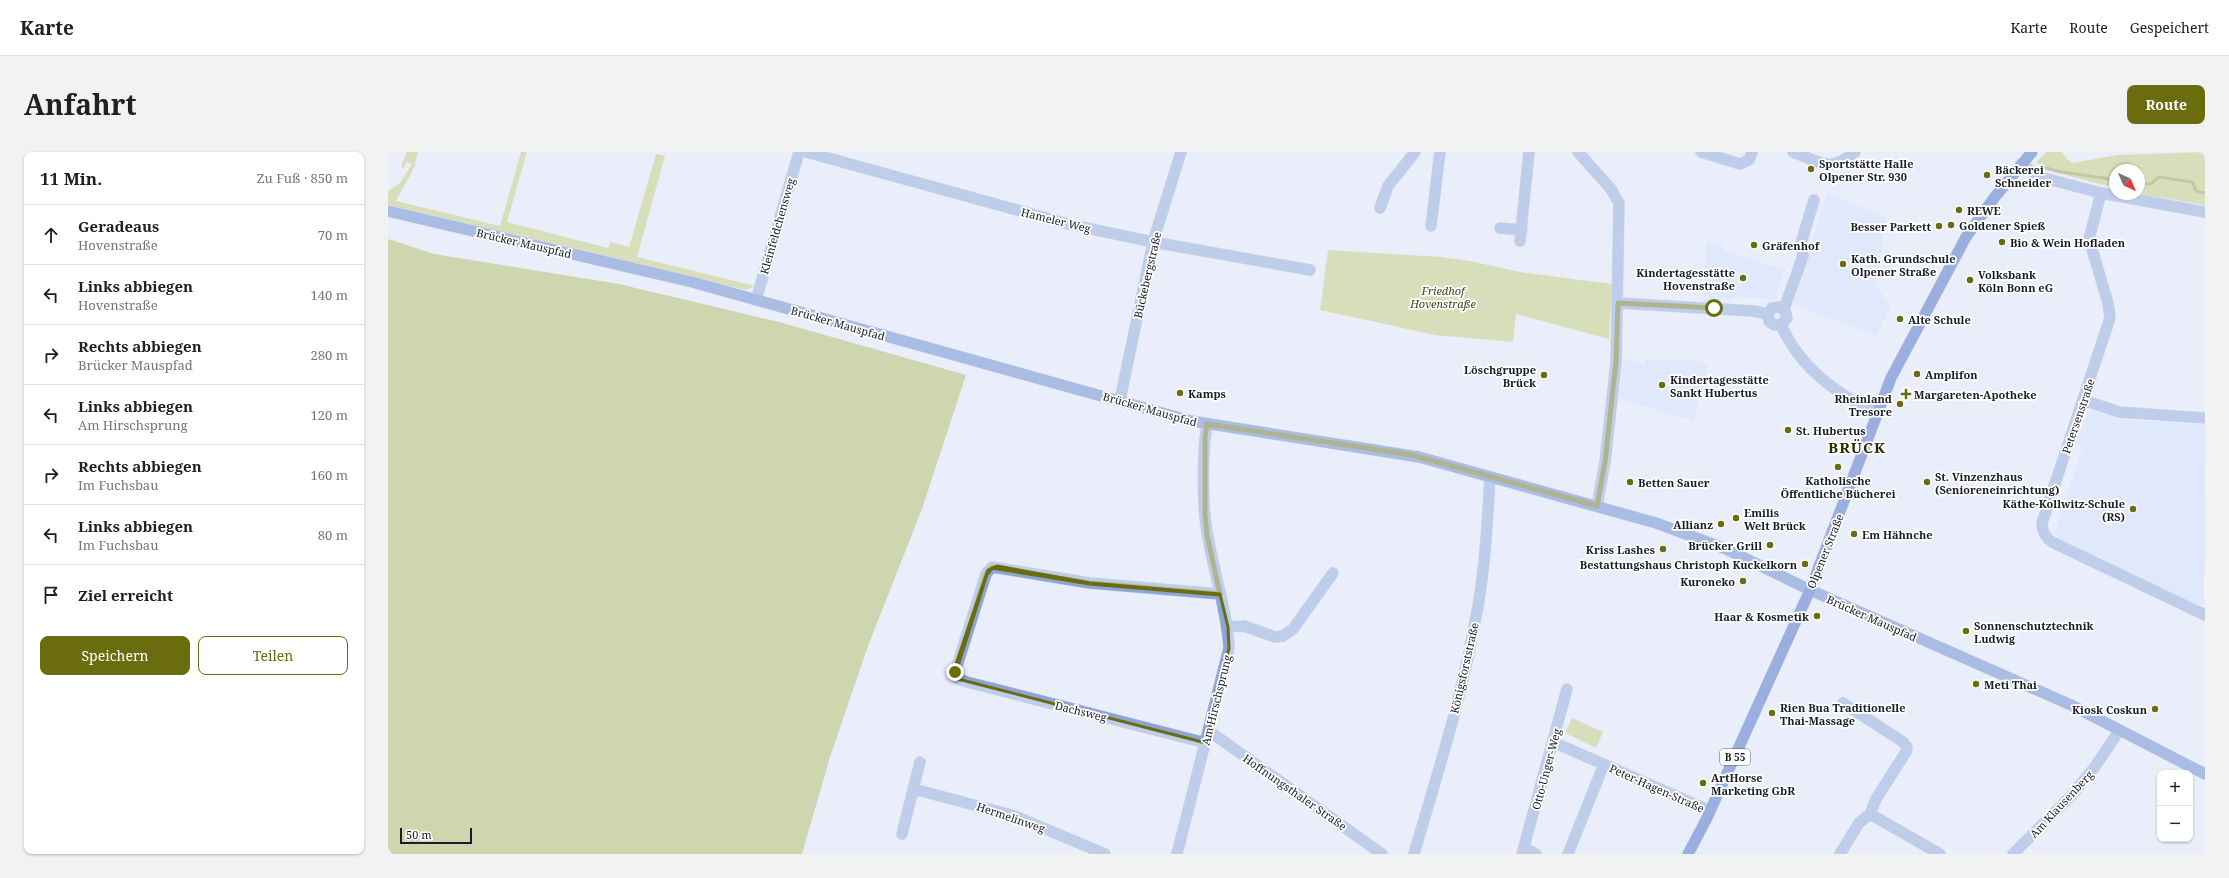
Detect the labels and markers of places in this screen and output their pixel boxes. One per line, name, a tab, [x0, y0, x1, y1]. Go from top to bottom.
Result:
place label: Sportstätte Halle Olpener Str. 930	[1819, 156, 1913, 184]
place label: Bäckerei Schneider	[1995, 162, 2051, 190]
marker: Sportstätte Halle Olpener Str. 930	[1806, 164, 1816, 174]
marker: Bäckerei Schneider	[1982, 170, 1992, 180]
place label: REWE	[1967, 203, 2001, 218]
marker: REWE	[1954, 205, 1964, 215]
place label: Goldener Spieß	[1959, 218, 2045, 233]
place label: Besser Parkett	[1850, 219, 1932, 234]
marker: Goldener Spieß	[1946, 220, 1956, 230]
marker: Besser Parkett	[1934, 221, 1944, 231]
place label: Bio & Wein Hofladen	[2010, 235, 2126, 250]
marker: Bio & Wein Hofladen	[1997, 237, 2007, 247]
place label: Gräfenhof	[1762, 238, 1821, 253]
marker: Gräfenhof	[1749, 240, 1759, 250]
place label: Kath. Grundschule Olpener Straße	[1851, 251, 1956, 279]
marker: Kath. Grundschule Olpener Straße	[1838, 259, 1848, 269]
place label: Kindertagesstätte Hovenstraße	[1636, 265, 1735, 293]
place label: Volksbank Köln Bonn eG	[1978, 267, 2054, 295]
marker: Kindertagesstätte Hovenstraße	[1738, 273, 1748, 283]
marker: Volksbank Köln Bonn eG	[1965, 275, 1975, 285]
place label: Alte Schule	[1908, 312, 1971, 327]
marker: Alte Schule	[1895, 314, 1905, 324]
place label: Löschgruppe Brück	[1464, 362, 1536, 390]
place label: Amplifon	[1925, 367, 1978, 382]
marker: Amplifon	[1912, 369, 1922, 379]
marker: Löschgruppe Brück	[1539, 370, 1549, 380]
place label: Kindertagesstätte Sankt Hubertus	[1670, 372, 1769, 400]
marker: Kindertagesstätte Sankt Hubertus	[1657, 380, 1667, 390]
place label: Kamps	[1188, 386, 1226, 401]
place label: Margareten-Apotheke	[1914, 387, 2036, 402]
marker: Kamps	[1175, 388, 1185, 398]
marker: Margareten-Apotheke	[1901, 389, 1911, 399]
place label: Rheinland Tresore	[1834, 391, 1892, 419]
marker: Rheinland Tresore	[1895, 399, 1905, 409]
place label: St. Hubertus	[1796, 423, 1866, 438]
marker: St. Hubertus	[1783, 425, 1793, 435]
marker: Katholische Öffentliche Bücherei	[1833, 462, 1843, 472]
place label: St. Vinzenzhaus (Senioreneinrichtung)	[1935, 469, 2059, 497]
place label: Katholische Öffentliche Bücherei	[1780, 473, 1896, 501]
place label: Betten Sauer	[1638, 475, 1710, 490]
marker: Betten Sauer	[1625, 477, 1635, 487]
marker: St. Vinzenzhaus (Senioreneinrichtung)	[1922, 477, 1932, 487]
place label: Käthe-Kollwitz-Schule (RS)	[2003, 496, 2125, 524]
marker: Käthe-Kollwitz-Schule (RS)	[2128, 504, 2138, 514]
place label: Emilis Welt Brück	[1744, 505, 1806, 533]
marker: Emilis Welt Brück	[1731, 513, 1741, 523]
place label: Allianz	[1673, 517, 1713, 532]
marker: Allianz	[1716, 519, 1726, 529]
place label: Em Hähnche	[1862, 527, 1933, 542]
marker: Em Hähnche	[1849, 529, 1859, 539]
place label: Brücker Grill	[1688, 538, 1762, 553]
marker: Brücker Grill	[1765, 540, 1775, 550]
place label: Kriss Lashes	[1586, 542, 1655, 557]
marker: Kriss Lashes	[1658, 544, 1668, 554]
place label: Bestattungshaus Christoph Kuckelkorn	[1580, 557, 1798, 572]
marker: Bestattungshaus Christoph Kuckelkorn	[1800, 559, 1810, 569]
place label: Kuroneko	[1680, 574, 1735, 589]
marker: Kuroneko	[1738, 576, 1748, 586]
place label: Haar & Kosmetik	[1714, 609, 1809, 624]
marker: Haar & Kosmetik	[1812, 611, 1822, 621]
place label: Sonnenschutztechnik Ludwig	[1974, 618, 2094, 646]
marker: Sonnenschutztechnik Ludwig	[1961, 626, 1971, 636]
place label: Meti Thai	[1984, 677, 2037, 692]
marker: Meti Thai	[1971, 679, 1981, 689]
place label: Rien Bua Traditionelle Thai-Massage	[1780, 700, 1905, 728]
place label: Kiosk Coskun	[2072, 702, 2148, 717]
marker: Kiosk Coskun	[2150, 704, 2160, 714]
marker: Rien Bua Traditionelle Thai-Massage	[1767, 708, 1777, 718]
place label: ArtHorse Marketing GbR	[1711, 770, 1795, 798]
marker: ArtHorse Marketing GbR	[1698, 778, 1708, 788]

